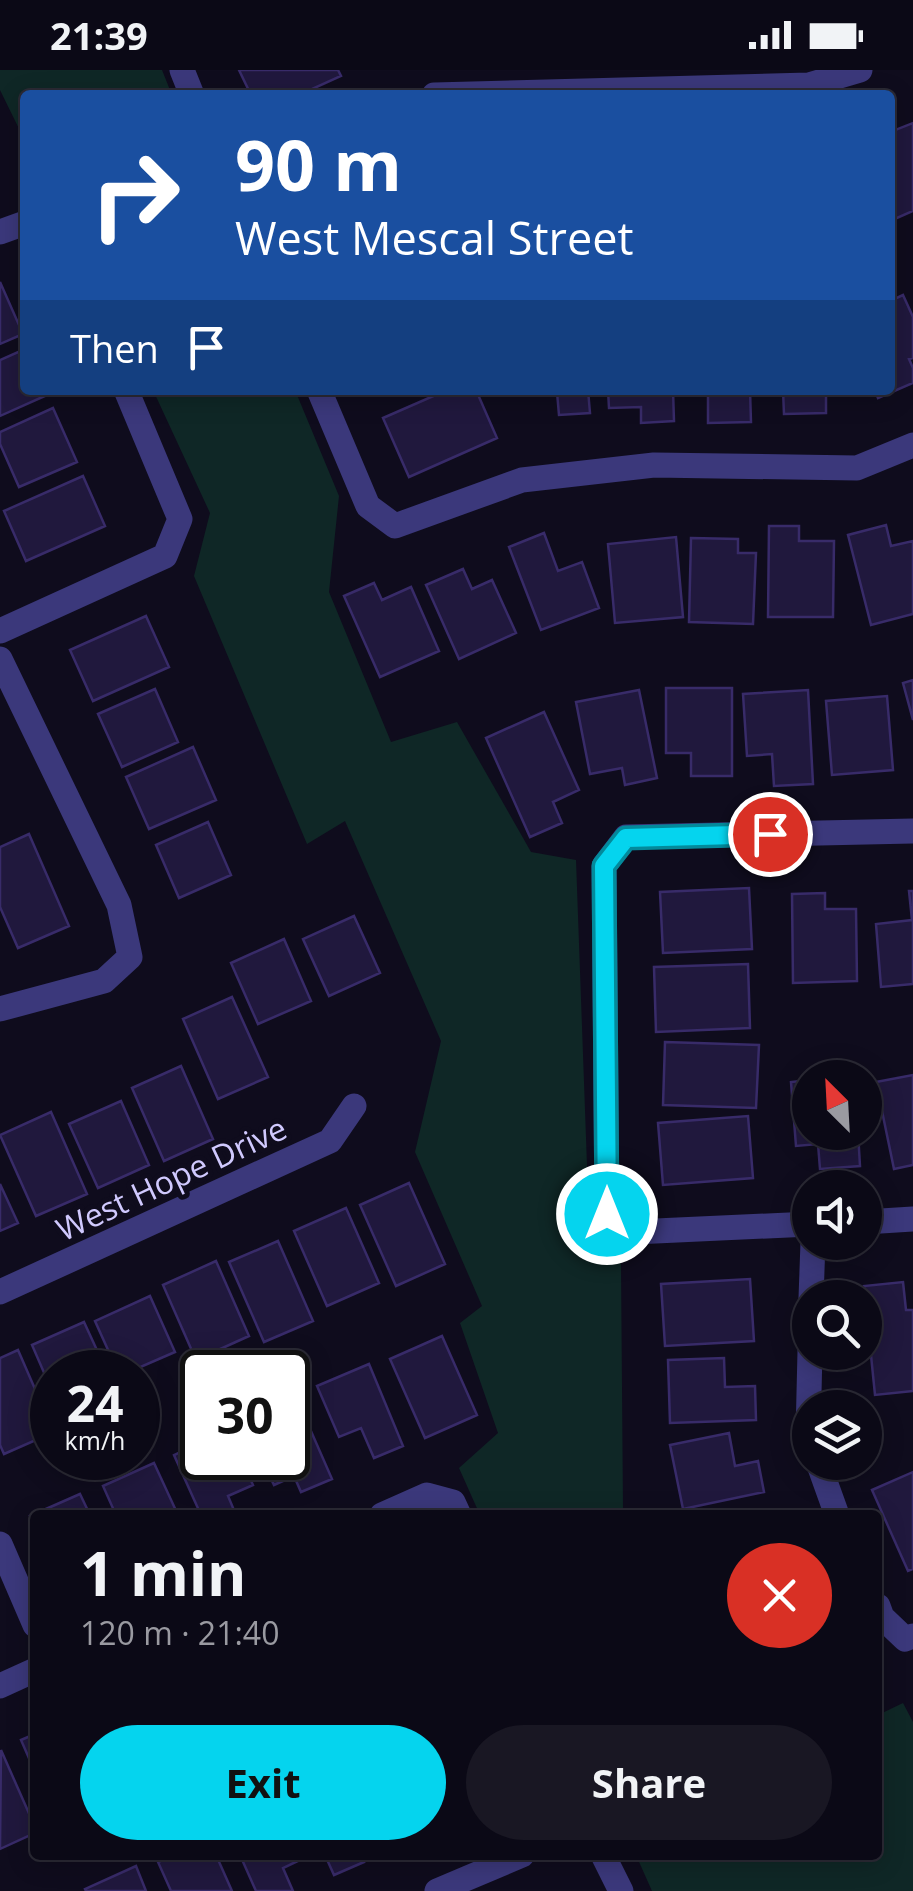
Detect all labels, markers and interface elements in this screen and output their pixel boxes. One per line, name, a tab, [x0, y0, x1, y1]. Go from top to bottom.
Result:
text: 21:39	[50, 9, 148, 61]
text: 90 m	[235, 116, 402, 212]
icon: right	[70, 130, 200, 260]
text: West Mescal Street	[235, 207, 633, 268]
icon: arrive	[179, 320, 234, 375]
text: Then	[70, 322, 159, 374]
pin	[728, 792, 813, 877]
icon: arrive	[743, 807, 798, 862]
north arrow	[792, 1060, 882, 1150]
map controls	[792, 1060, 882, 1480]
street label: West Hope Drive	[49, 1106, 293, 1250]
position arrow	[555, 1162, 659, 1266]
button: sound	[792, 1170, 882, 1260]
button: search	[792, 1280, 882, 1370]
speed limit sign: 30	[180, 1350, 310, 1480]
text: 24	[66, 1369, 124, 1437]
button: layers	[792, 1390, 882, 1480]
text: km/h	[65, 1423, 125, 1457]
text: 1 min	[80, 1532, 247, 1614]
button: close	[727, 1543, 832, 1648]
text: 120 m · 21:40	[80, 1611, 279, 1654]
button: Exit	[80, 1725, 446, 1840]
button: Share	[466, 1725, 832, 1840]

